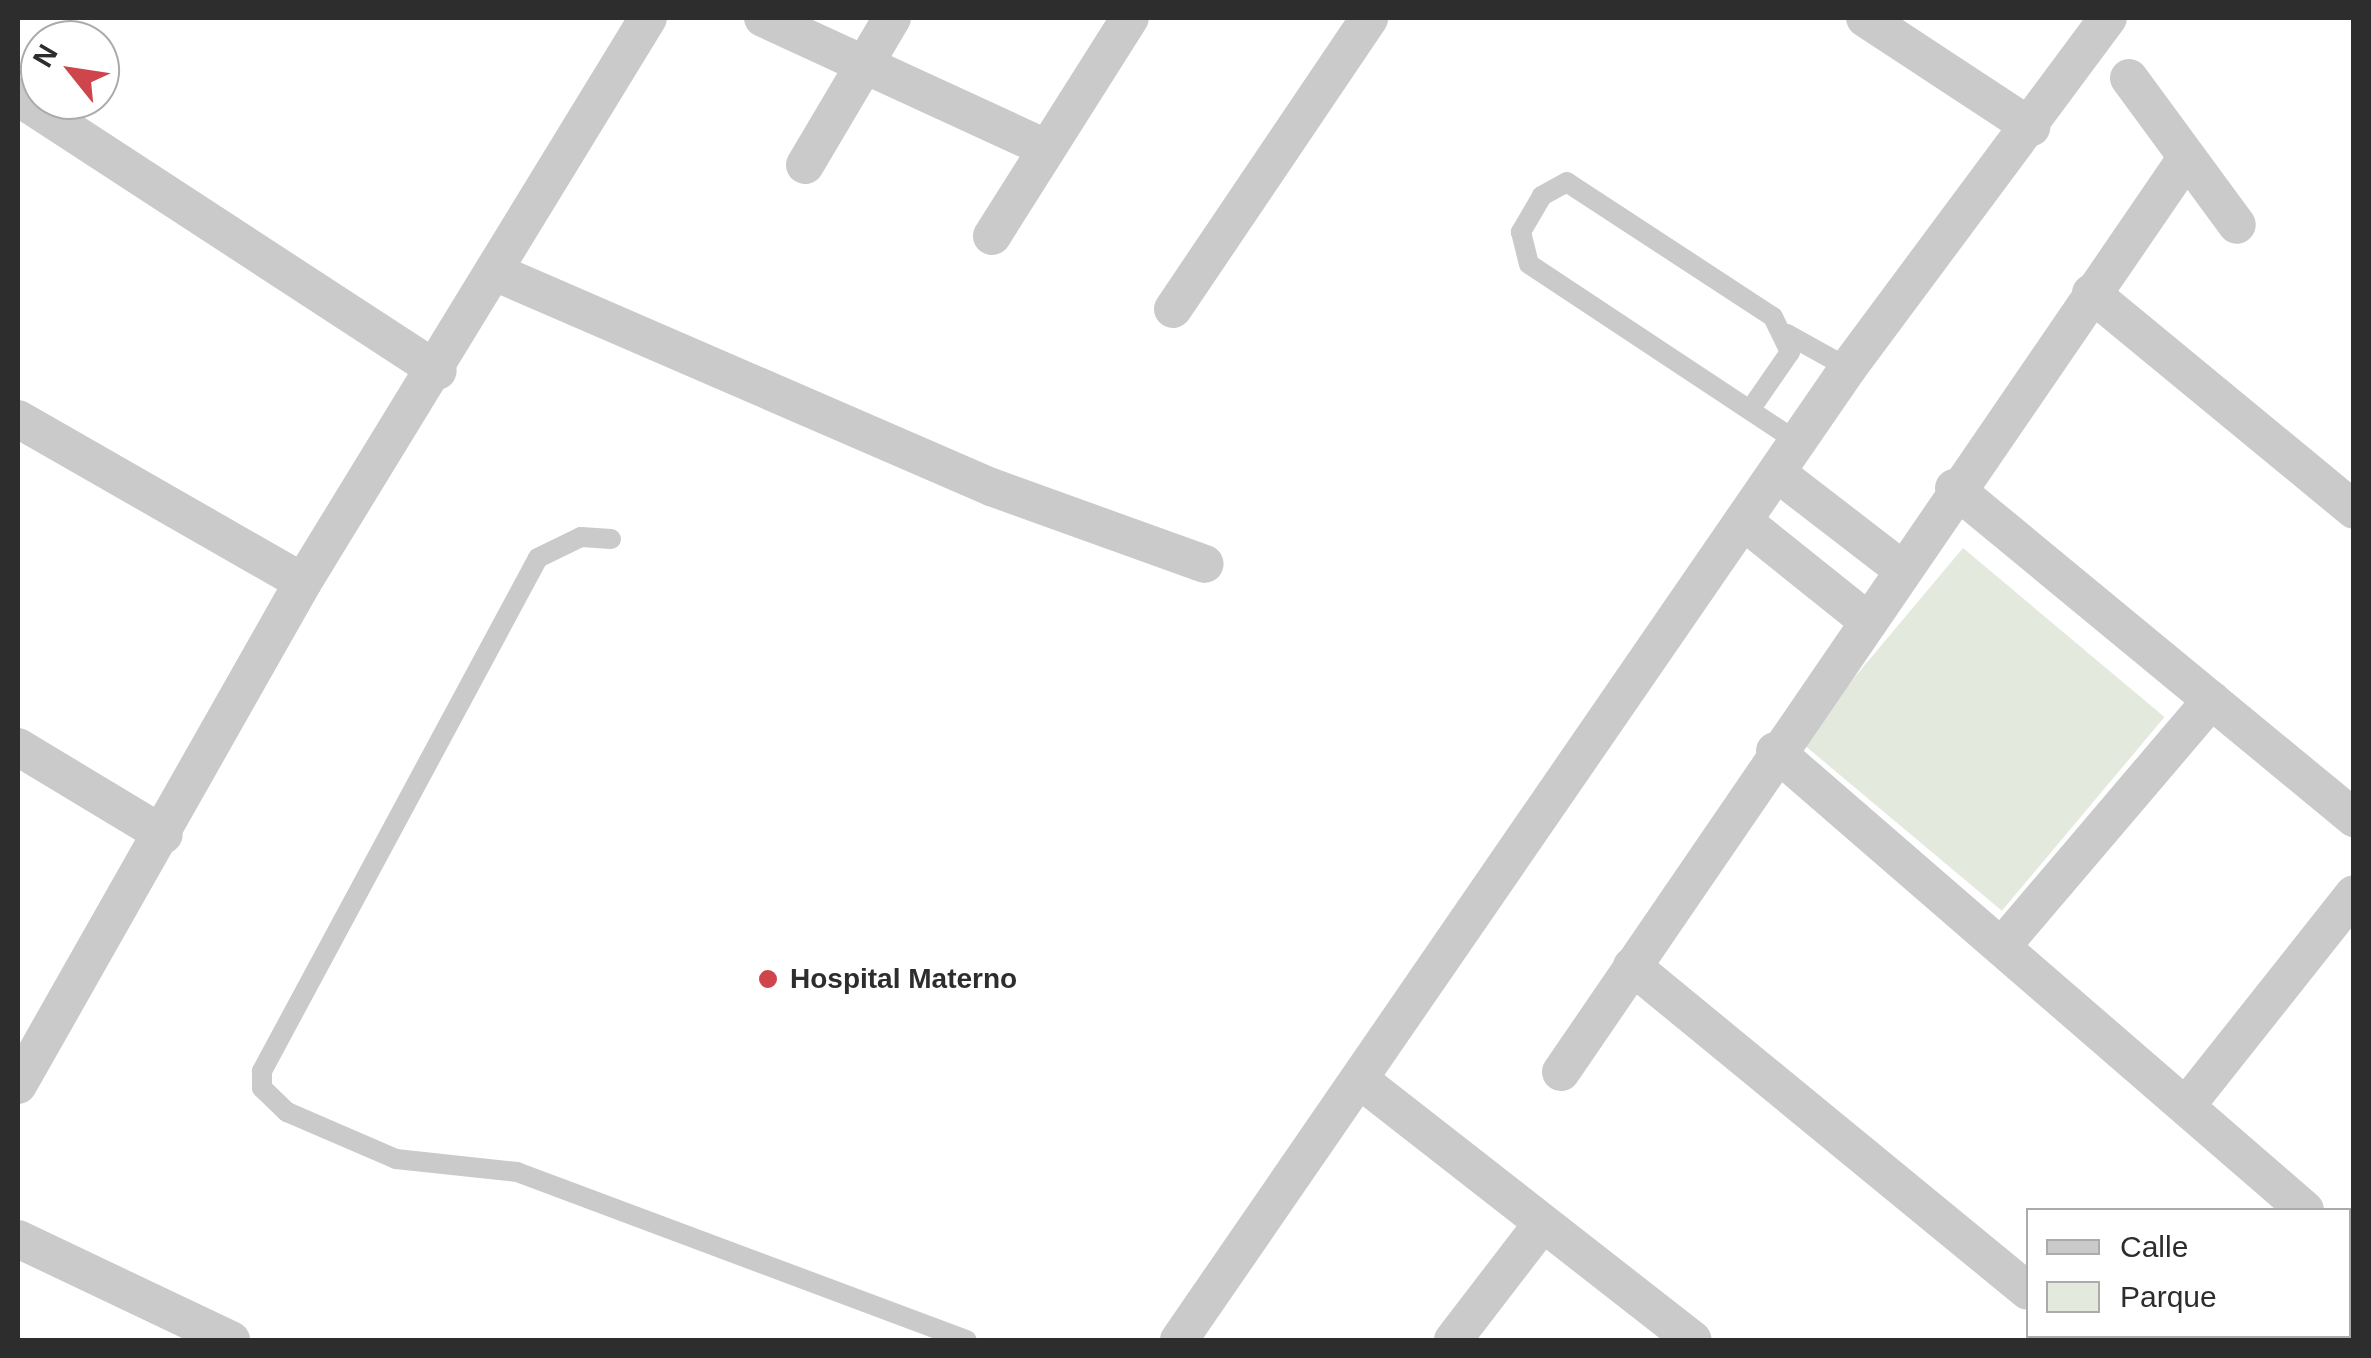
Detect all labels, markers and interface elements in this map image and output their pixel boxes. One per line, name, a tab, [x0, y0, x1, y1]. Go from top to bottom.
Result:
north arrow	[20, 20, 120, 120]
text: N	[27, 39, 64, 72]
place label: Hospital Materno	[790, 962, 1017, 996]
marker: Hospital Materno	[755, 966, 781, 992]
legend	[2026, 1208, 2351, 1338]
text: Calle	[2120, 1230, 2188, 1263]
text: Parque	[2120, 1280, 2217, 1313]

